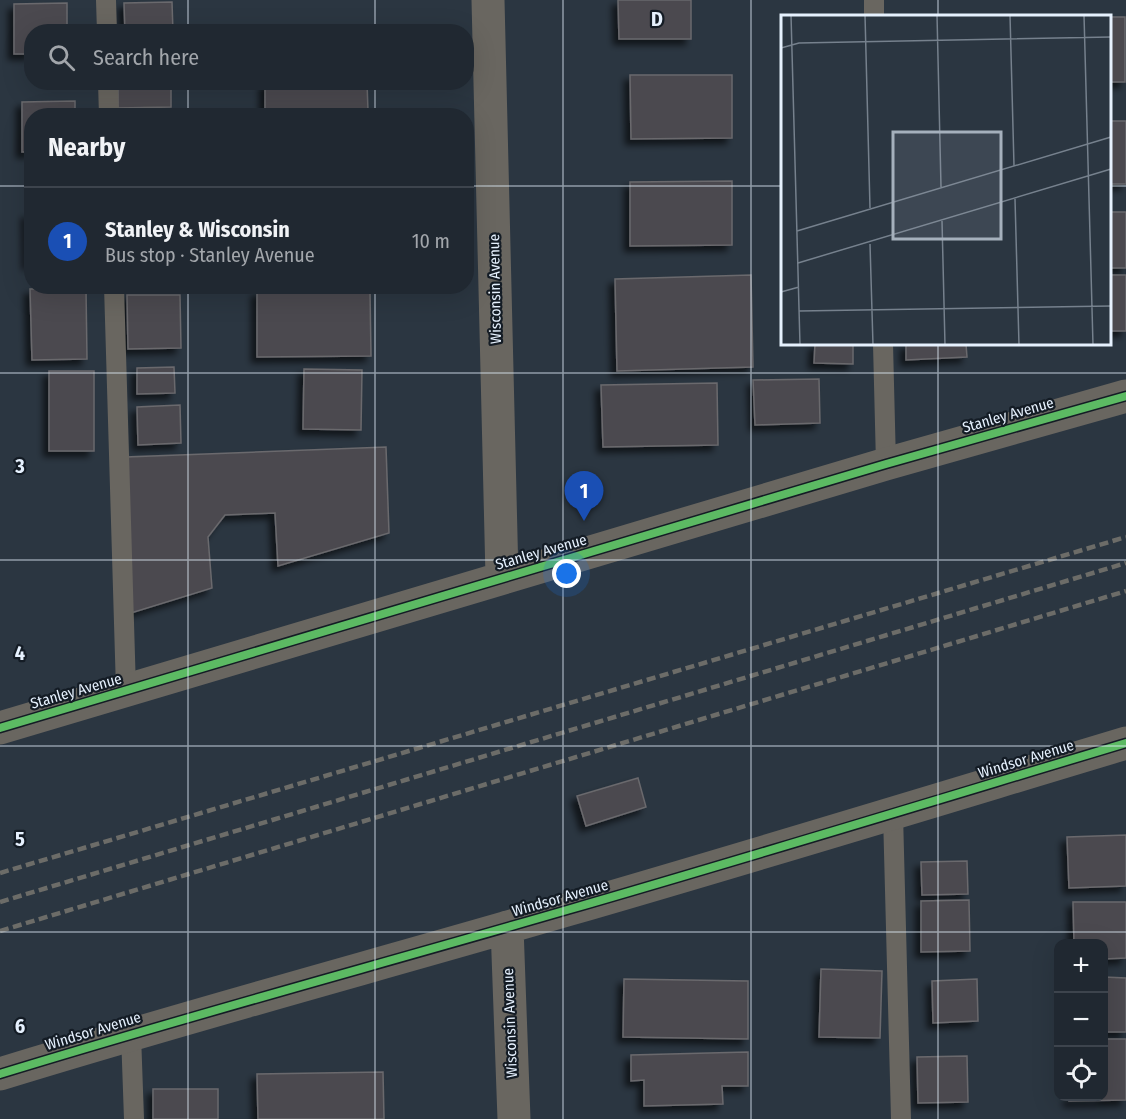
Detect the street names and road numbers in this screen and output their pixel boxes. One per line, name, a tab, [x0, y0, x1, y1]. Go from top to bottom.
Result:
street label: Wisconsin Avenue	[485, 234, 505, 344]
street label: Stanley Avenue	[960, 393, 1056, 437]
street label: Stanley Avenue	[493, 530, 589, 574]
street label: Stanley Avenue	[28, 669, 124, 713]
street label: Windsor Avenue	[976, 736, 1076, 782]
street label: Windsor Avenue	[510, 876, 610, 920]
street label: Wisconsin Avenue	[499, 968, 521, 1078]
street label: Windsor Avenue	[43, 1008, 143, 1054]

